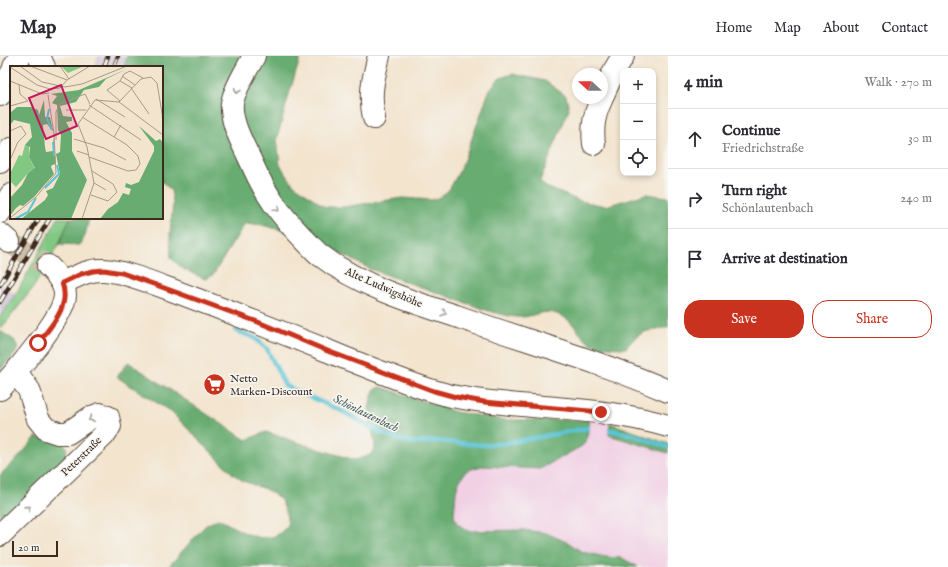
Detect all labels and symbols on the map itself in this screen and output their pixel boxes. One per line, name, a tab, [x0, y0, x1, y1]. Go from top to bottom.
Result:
inset map	[10, 66, 163, 219]
north arrow	[572, 68, 608, 104]
one-way arrow	[233, 87, 241, 94]
one-way arrow	[273, 205, 280, 212]
street label: Alte Ludwigshöhe	[342, 264, 425, 311]
one-way arrow	[441, 308, 448, 316]
route start	[29, 334, 47, 352]
supermarket icon: Netto Marken-Discount	[201, 371, 227, 397]
place label: Netto Marken-Discount	[230, 372, 313, 399]
water label: Schönlautenbach	[331, 391, 401, 436]
route end	[592, 403, 610, 421]
one-way arrow	[88, 414, 95, 421]
street label: Peterstraße	[58, 434, 105, 480]
one-way arrow	[23, 505, 31, 513]
scale bar	[12, 539, 58, 558]

